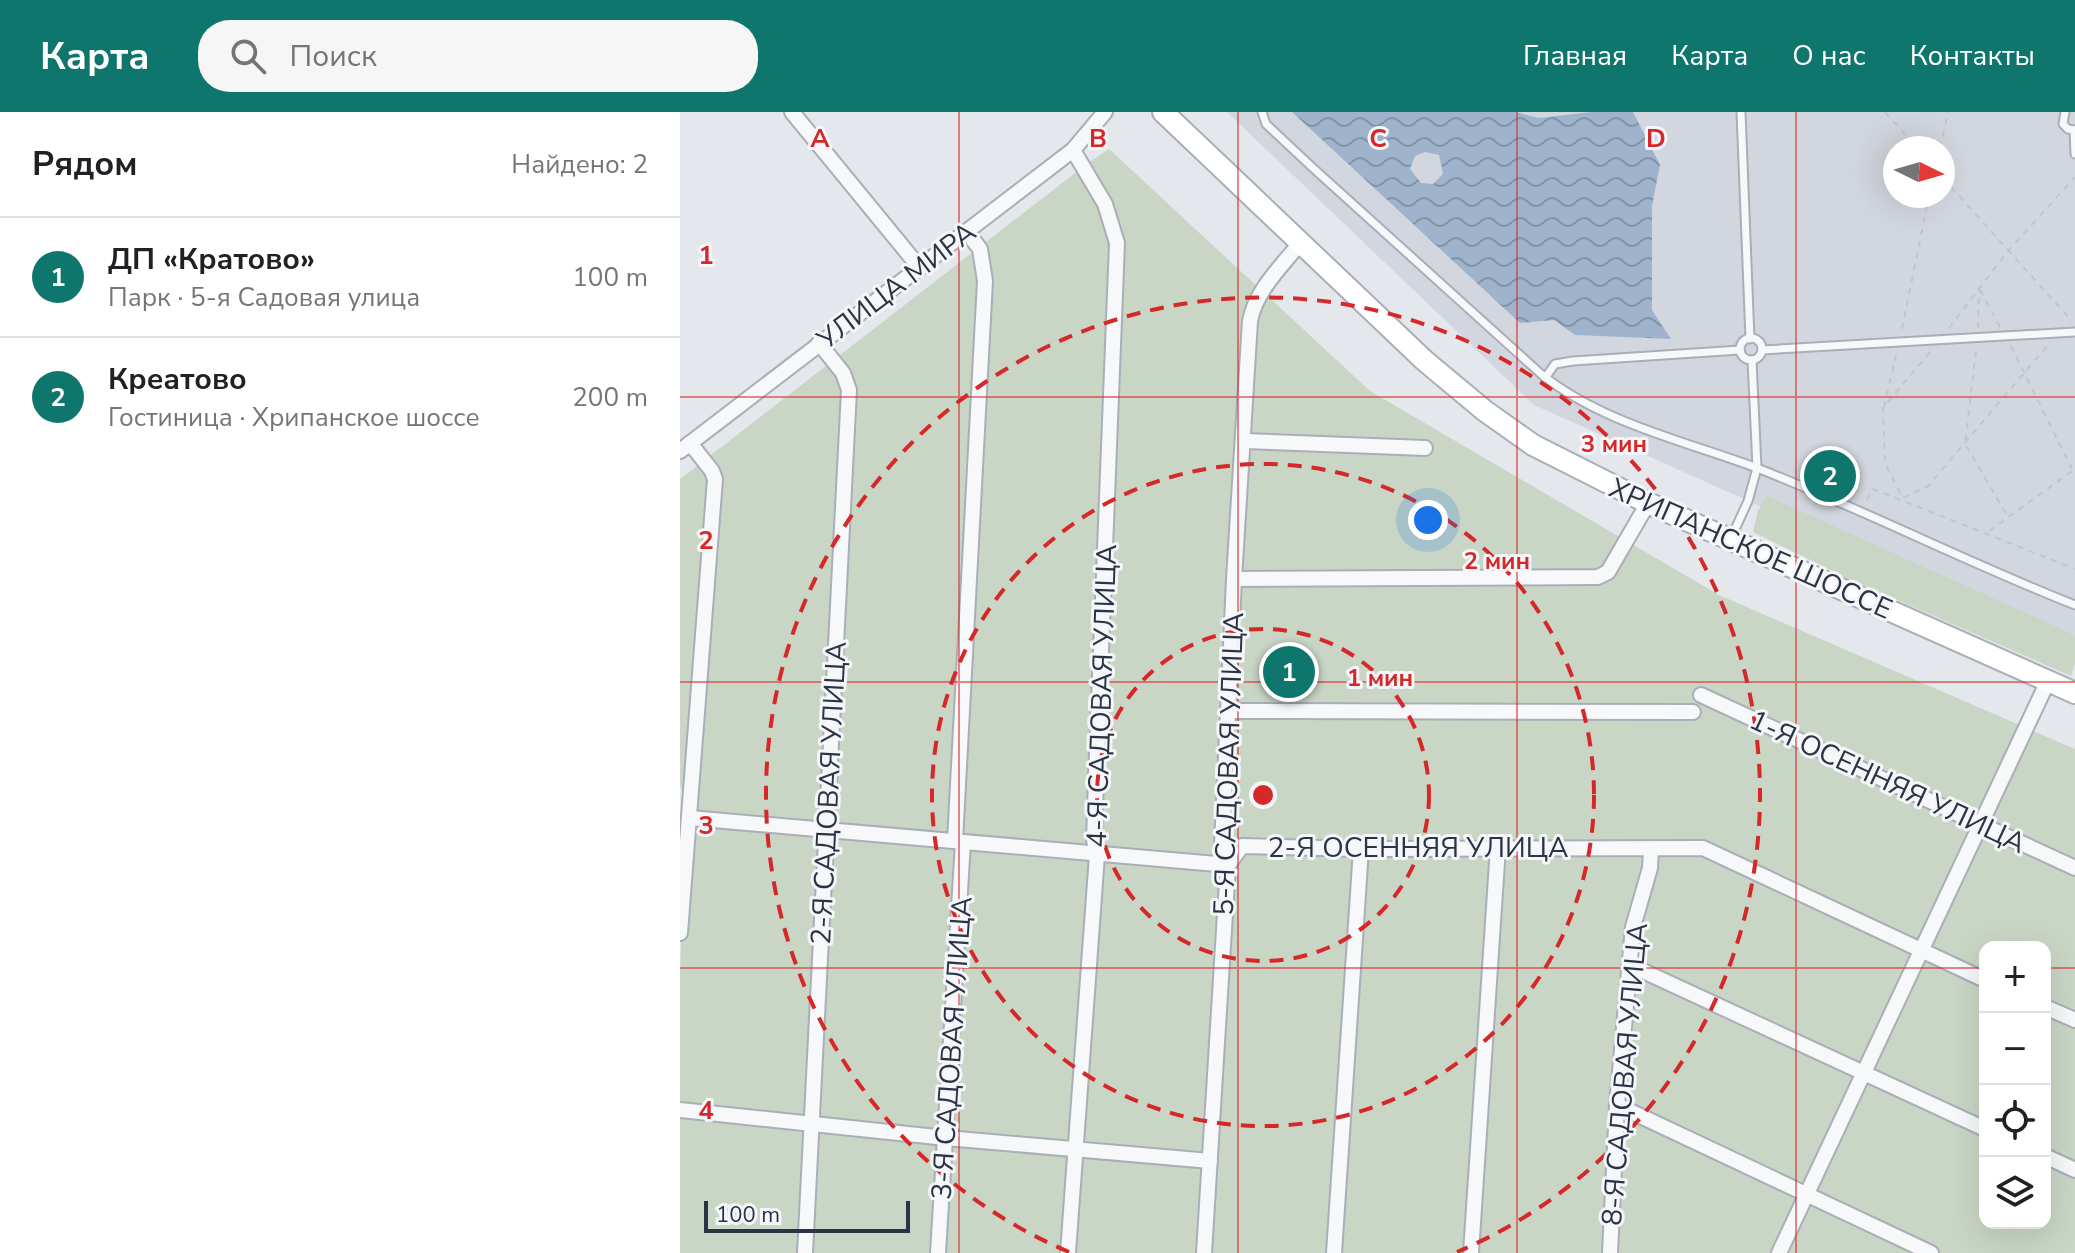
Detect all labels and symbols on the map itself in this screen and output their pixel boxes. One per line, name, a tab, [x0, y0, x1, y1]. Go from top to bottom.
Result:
text: A	[810, 121, 830, 156]
text: B	[1089, 121, 1107, 156]
text: C	[1369, 121, 1387, 156]
text: D	[1646, 121, 1666, 156]
north arrow	[1883, 136, 1955, 208]
street label: УЛИЦА МИРА	[809, 213, 984, 359]
text: 1	[698, 238, 714, 273]
text: 3 мин	[1581, 428, 1647, 460]
pin: 2	[1804, 446, 1856, 506]
street label: ХРИПАНСКОЕ ШОССЕ	[1603, 469, 1898, 628]
your location	[1408, 500, 1448, 540]
text: 2	[698, 523, 714, 558]
street label: 4-Я САДОВАЯ УЛИЦА	[1078, 544, 1126, 848]
text: 2 мин	[1464, 545, 1530, 577]
street label: 5-Я САДОВАЯ УЛИЦА	[1205, 612, 1253, 916]
street label: 2-Я САДОВАЯ УЛИЦА	[802, 640, 856, 946]
pin: 1	[1263, 642, 1315, 702]
text: 1 мин	[1347, 662, 1413, 694]
street label: 1-Я ОСЕННЯЯ УЛИЦА	[1743, 701, 2032, 863]
centre of rings	[1249, 781, 1277, 809]
text: 3	[698, 808, 714, 843]
street label: 2-Я ОСЕННЯЯ УЛИЦА	[1268, 829, 1568, 867]
street label: 3-Я САДОВАЯ УЛИЦА	[922, 895, 982, 1201]
street label: 8-Я САДОВАЯ УЛИЦА	[1593, 921, 1657, 1227]
text: 4	[698, 1093, 714, 1128]
scale bar	[704, 1197, 910, 1233]

